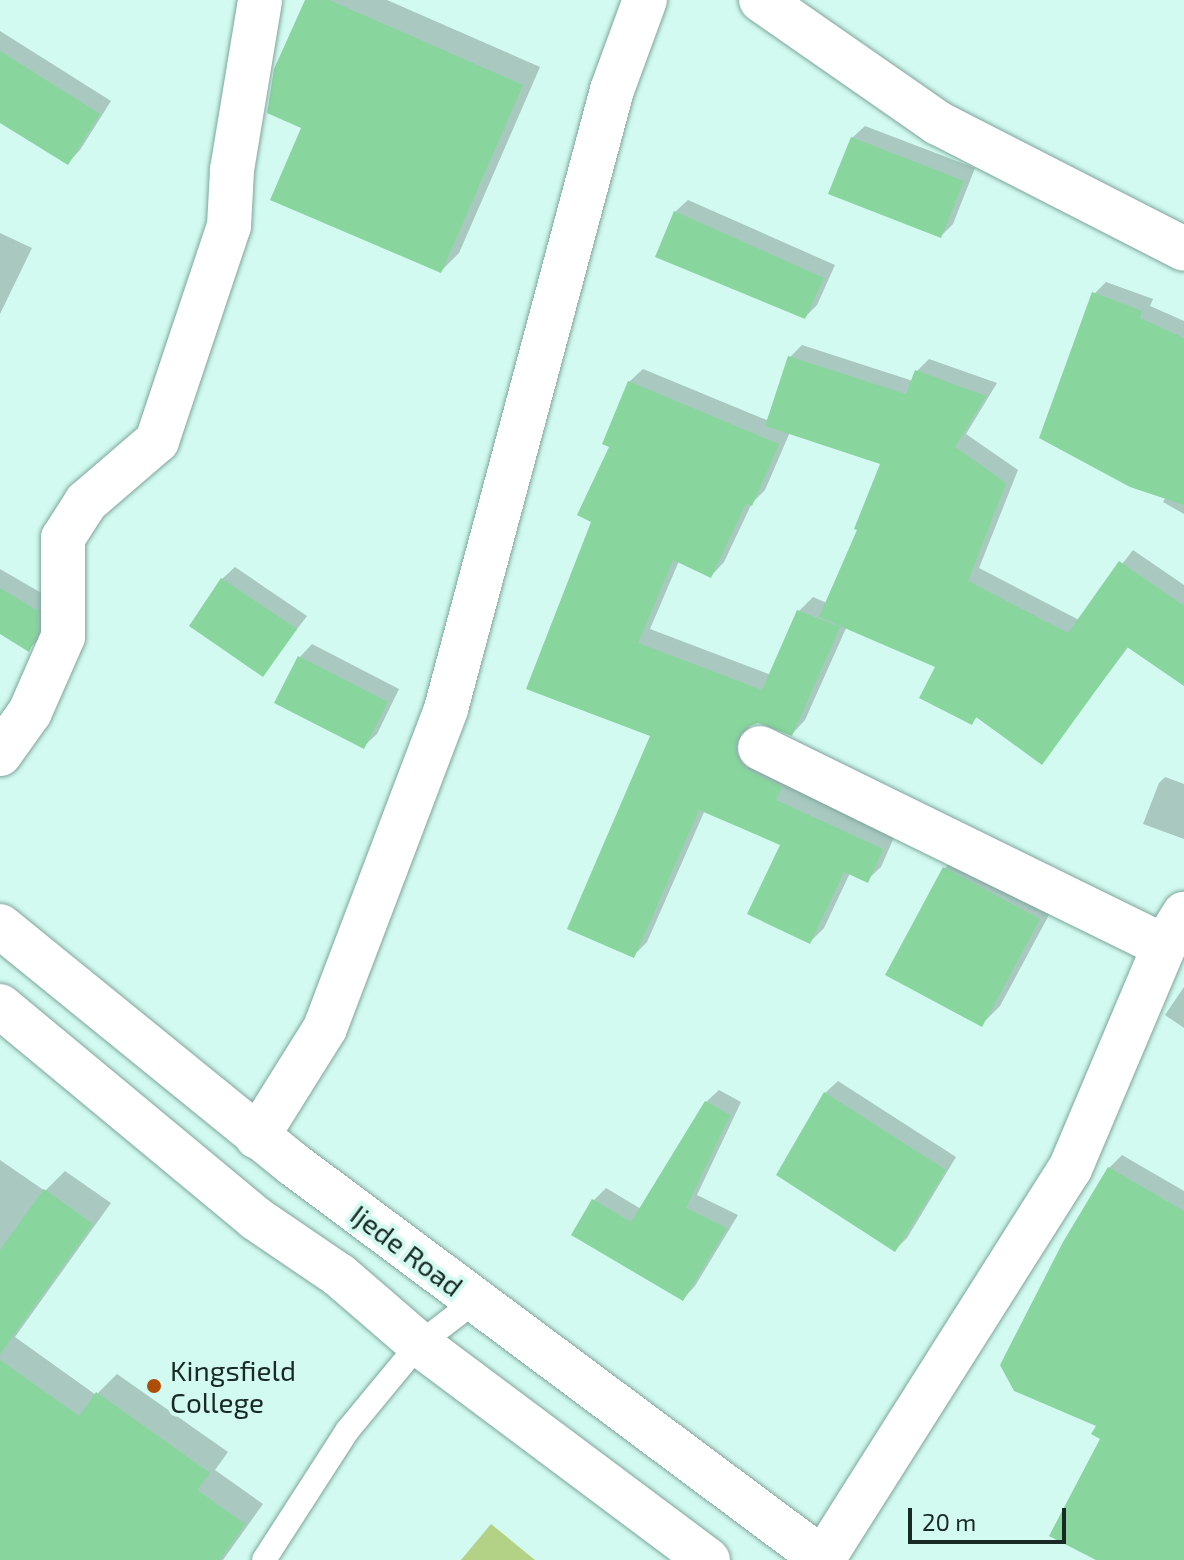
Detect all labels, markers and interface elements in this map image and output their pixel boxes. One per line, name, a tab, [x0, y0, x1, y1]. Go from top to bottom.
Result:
street label: Ijede Road	[345, 1197, 469, 1303]
place label: Kingsfield College	[170, 1353, 296, 1419]
marker: Kingsfield College	[145, 1377, 163, 1395]
scale bar	[912, 1492, 1070, 1542]
text: 20 m	[922, 1507, 976, 1536]

